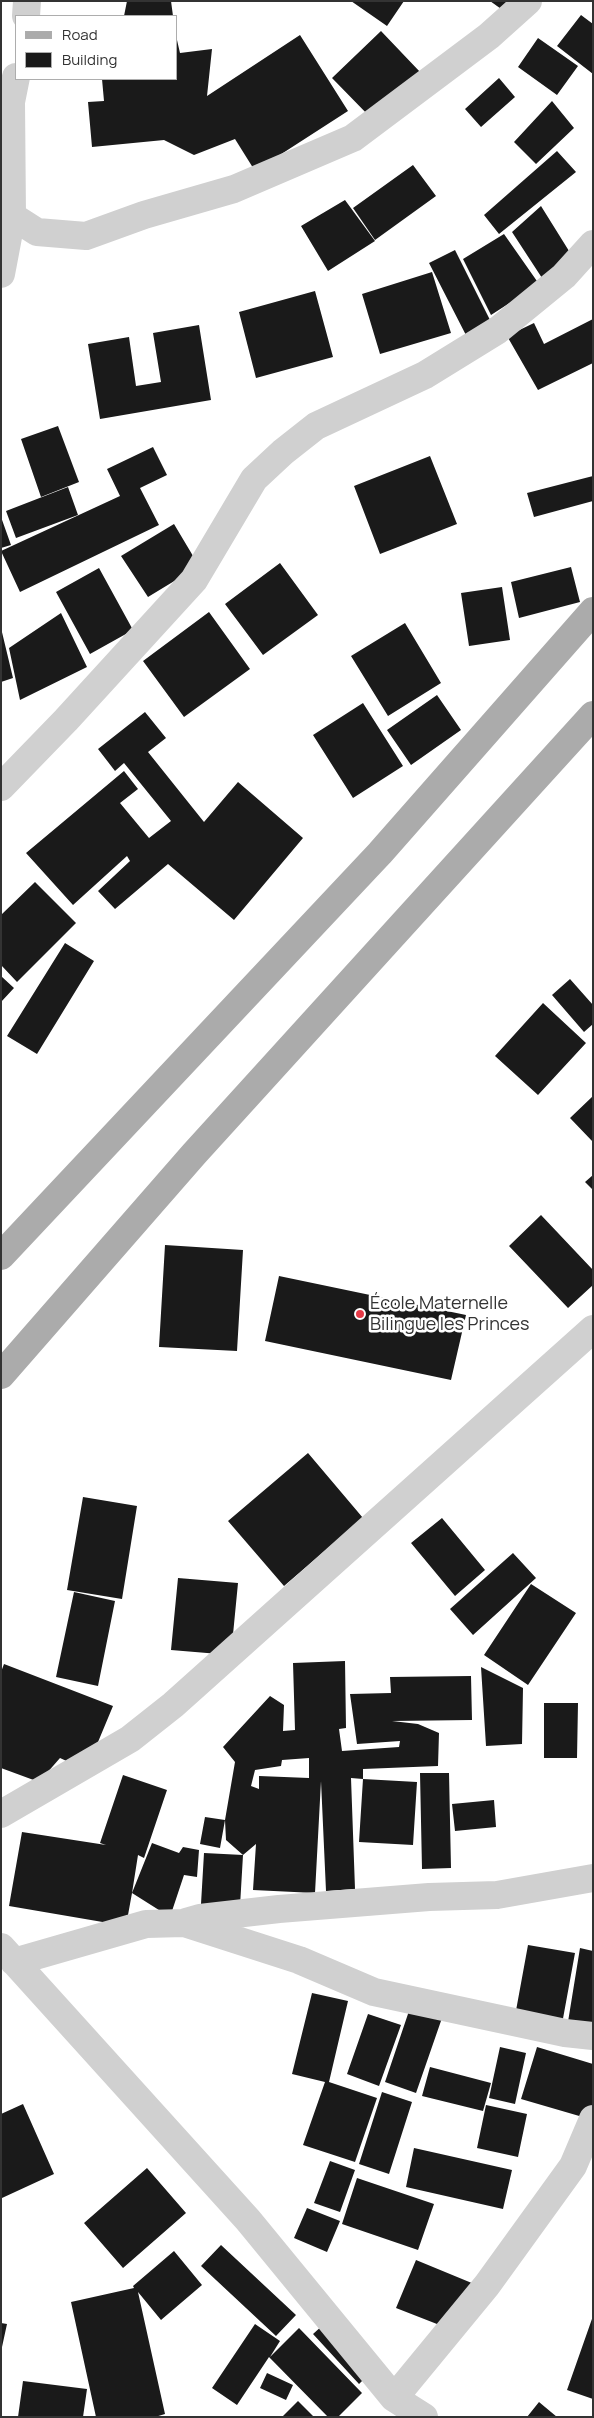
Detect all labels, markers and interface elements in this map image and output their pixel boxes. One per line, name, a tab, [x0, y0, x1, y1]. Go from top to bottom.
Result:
legend	[15, 15, 178, 80]
text: Road	[62, 24, 98, 45]
text: Building	[62, 49, 117, 70]
place label: École Maternelle Bilingue les Princes	[370, 1293, 529, 1336]
marker: École Maternelle Bilingue les Princes	[354, 1308, 366, 1320]

